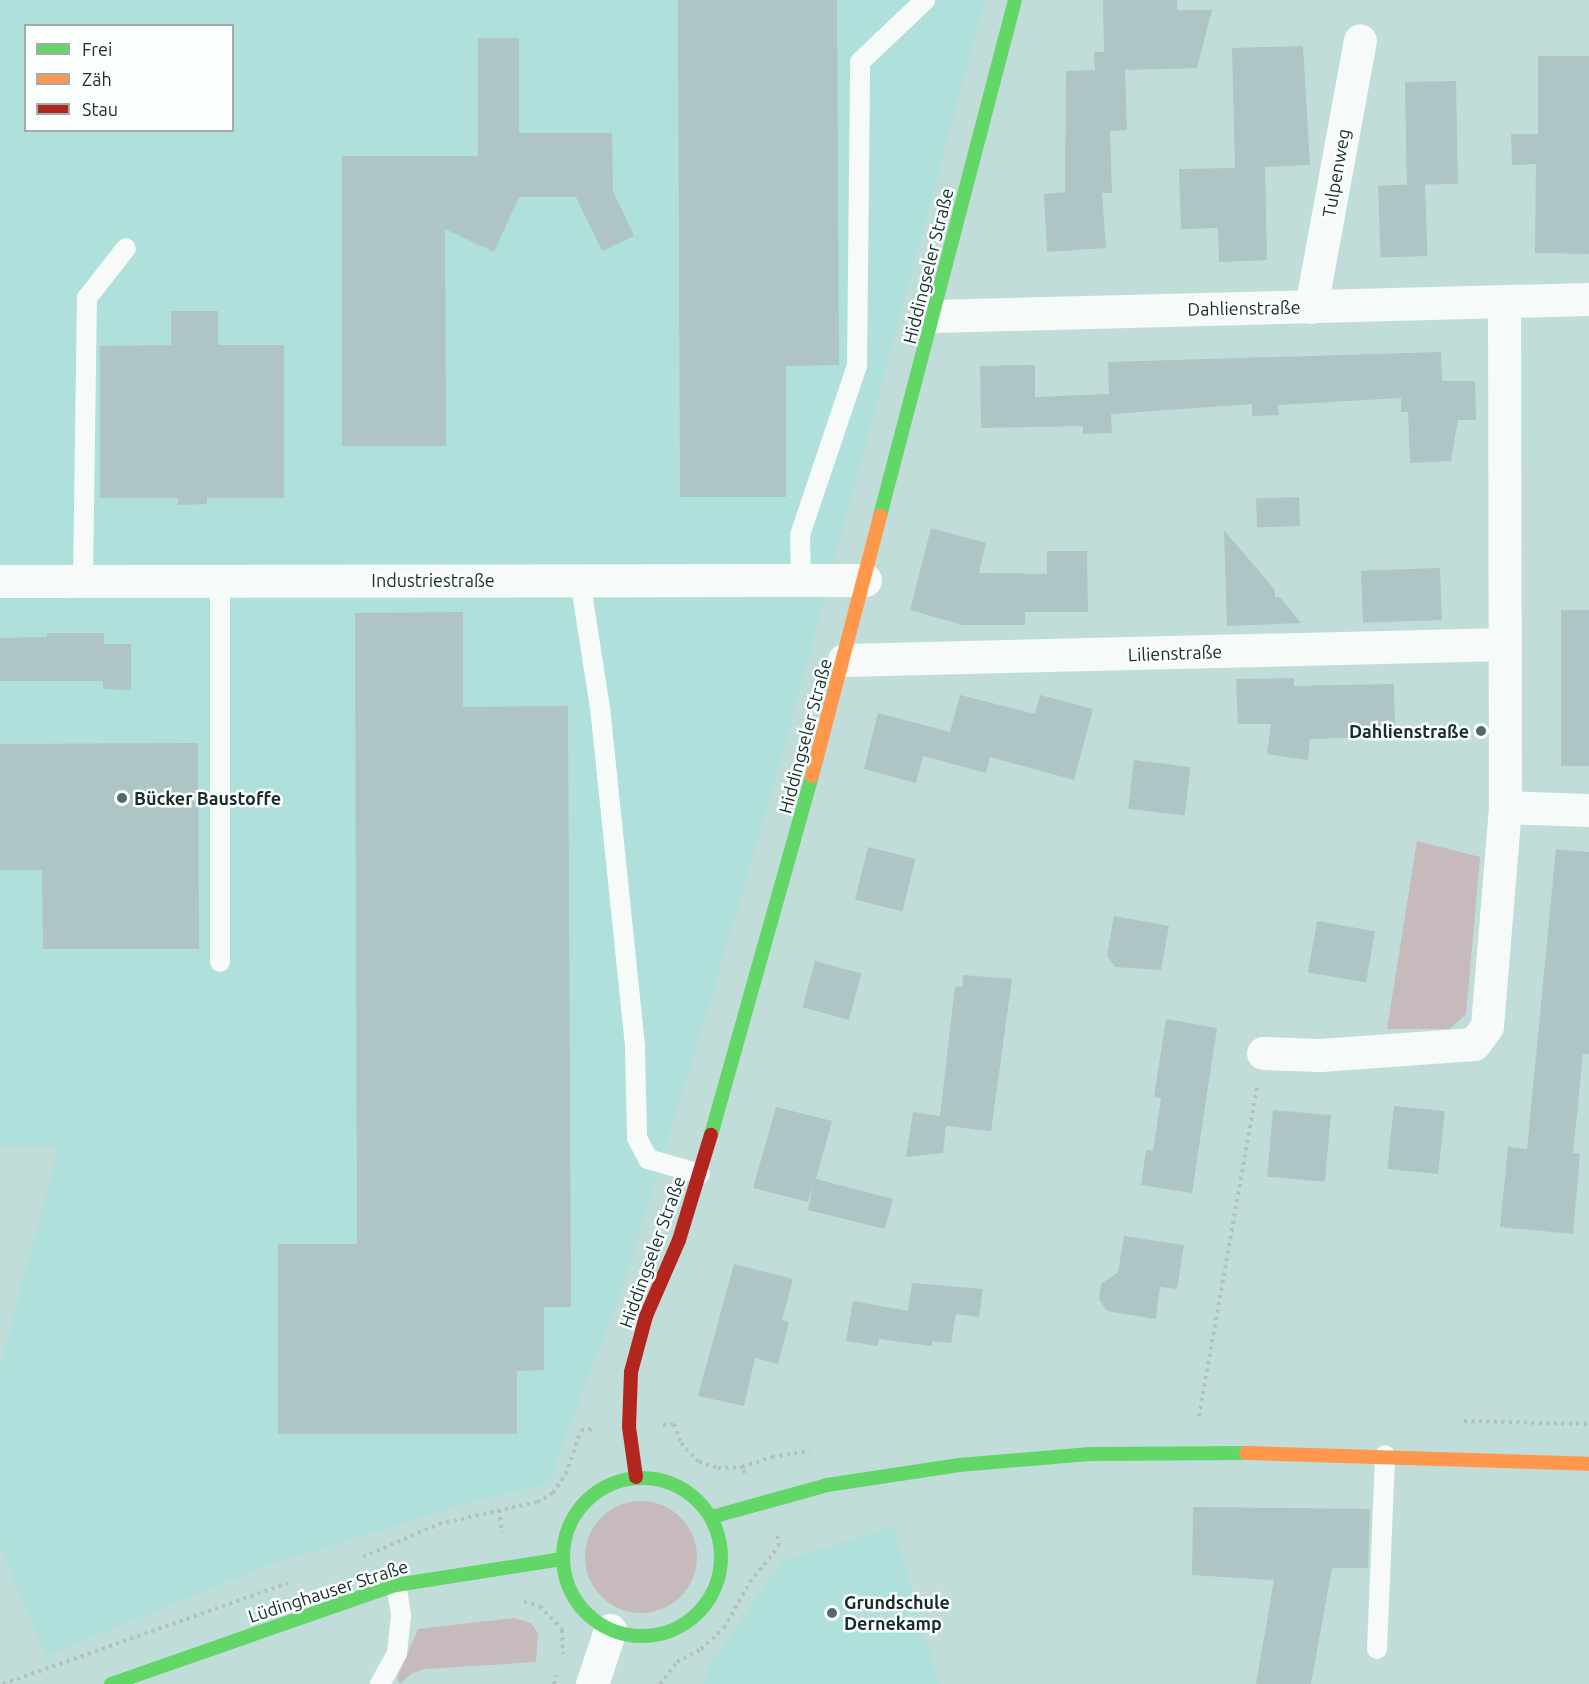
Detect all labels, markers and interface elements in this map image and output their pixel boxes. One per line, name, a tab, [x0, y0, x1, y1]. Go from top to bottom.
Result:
legend	[24, 24, 234, 132]
text: Frei	[82, 39, 112, 59]
text: Zäh	[82, 69, 112, 89]
text: Stau	[82, 99, 118, 119]
street label: Tulpenweg	[1318, 127, 1354, 219]
street label: Hiddingseler Straße	[898, 186, 958, 346]
street label: Dahlienstraße	[1187, 296, 1301, 320]
street label: Industriestraße	[371, 569, 495, 591]
street label: Lilienstraße	[1127, 641, 1223, 665]
street label: Hiddingseler Straße	[774, 656, 836, 816]
place label: Dahlienstraße	[1349, 720, 1469, 742]
marker: Dahlienstraße	[1474, 724, 1488, 738]
place label: Bücker Baustoffe	[134, 787, 281, 809]
marker: Bücker Baustoffe	[115, 791, 129, 805]
street label: Hiddingseler Straße	[615, 1173, 689, 1331]
street label: Lüdinghauser Straße	[245, 1555, 411, 1627]
place label: Grundschule Dernekamp	[844, 1592, 950, 1634]
marker: Grundschule Dernekamp	[825, 1606, 839, 1620]

